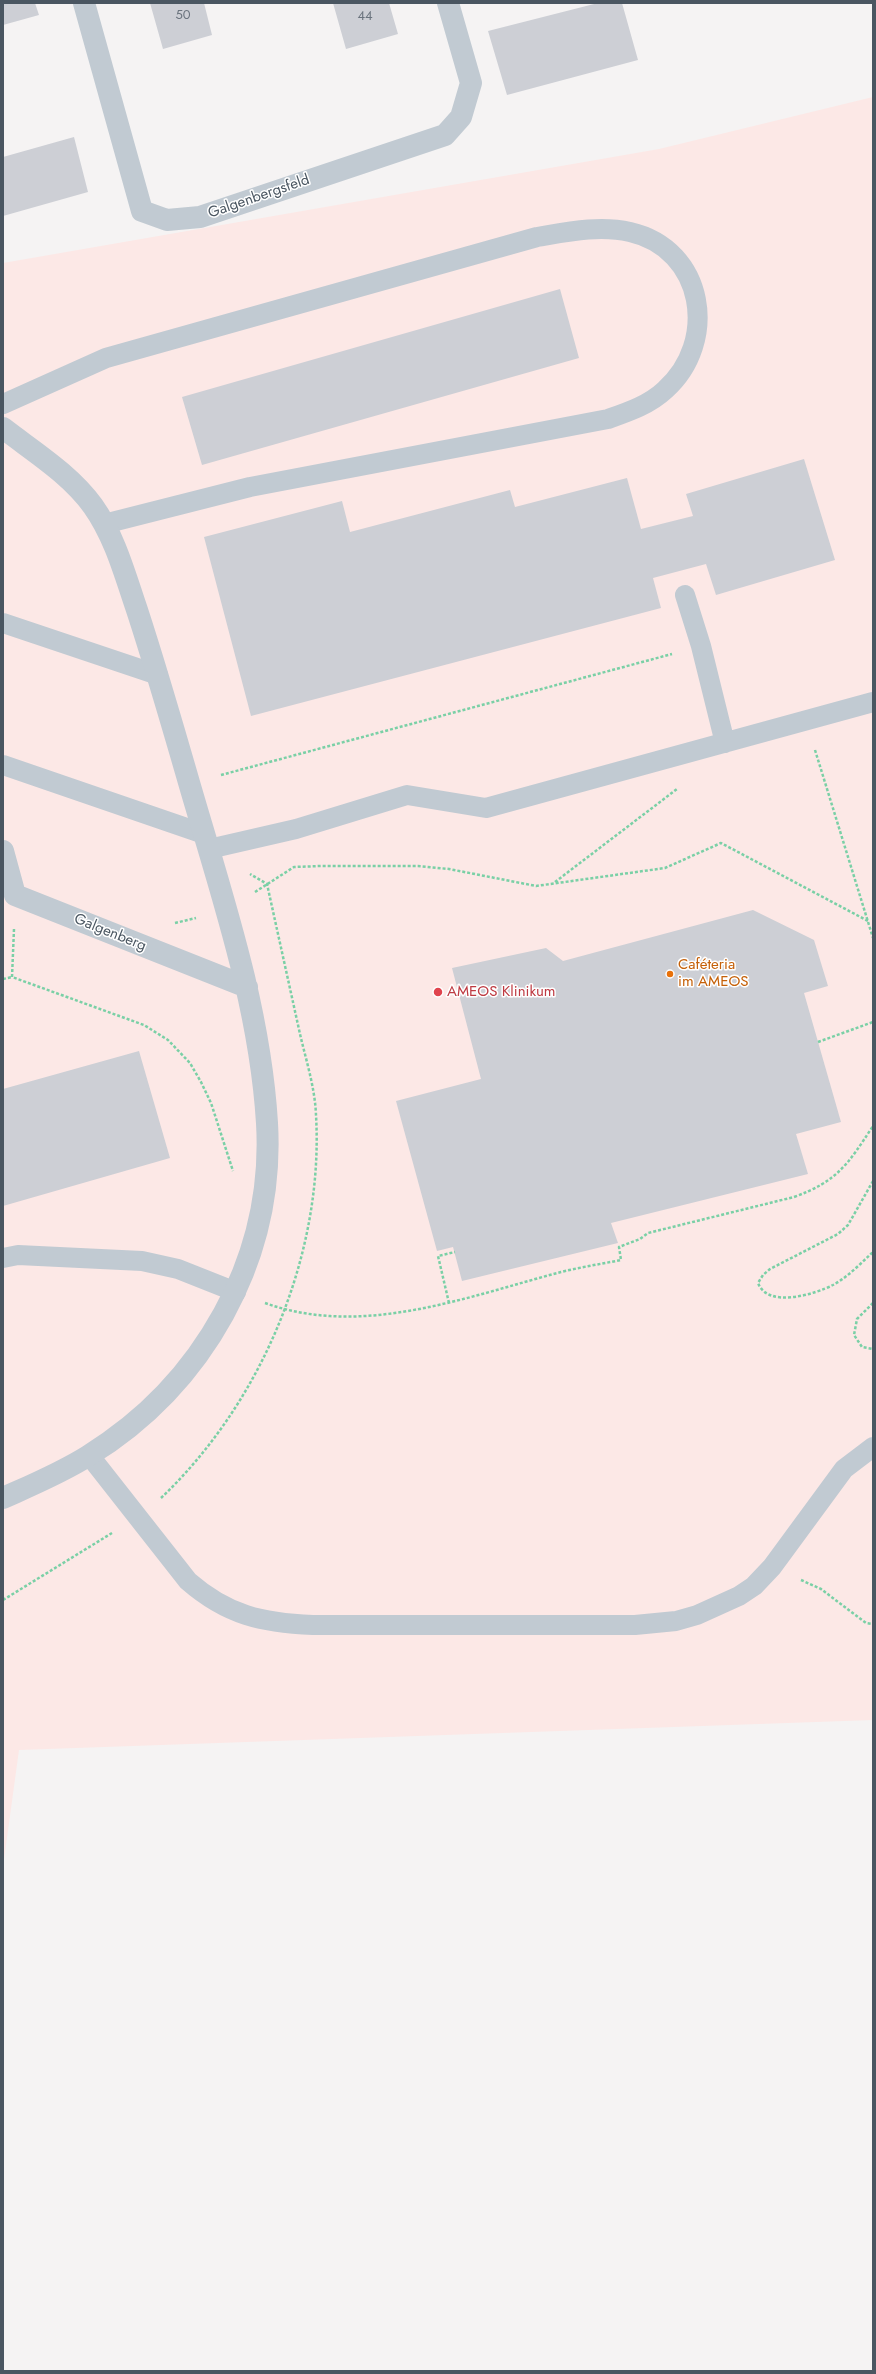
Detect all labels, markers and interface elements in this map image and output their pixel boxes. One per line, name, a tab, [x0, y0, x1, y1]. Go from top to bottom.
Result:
house number: 50	[175, 8, 191, 24]
house number: 44	[357, 9, 373, 25]
street label: Galgenbergsfeld	[206, 171, 312, 223]
street label: Galgenberg	[71, 910, 149, 956]
place label: Caféteria im AMEOS	[678, 956, 748, 991]
marker: Caféteria im AMEOS	[665, 969, 675, 979]
place label: AMEOS Klinikum	[447, 983, 555, 1001]
marker: AMEOS Klinikum	[432, 986, 444, 998]

